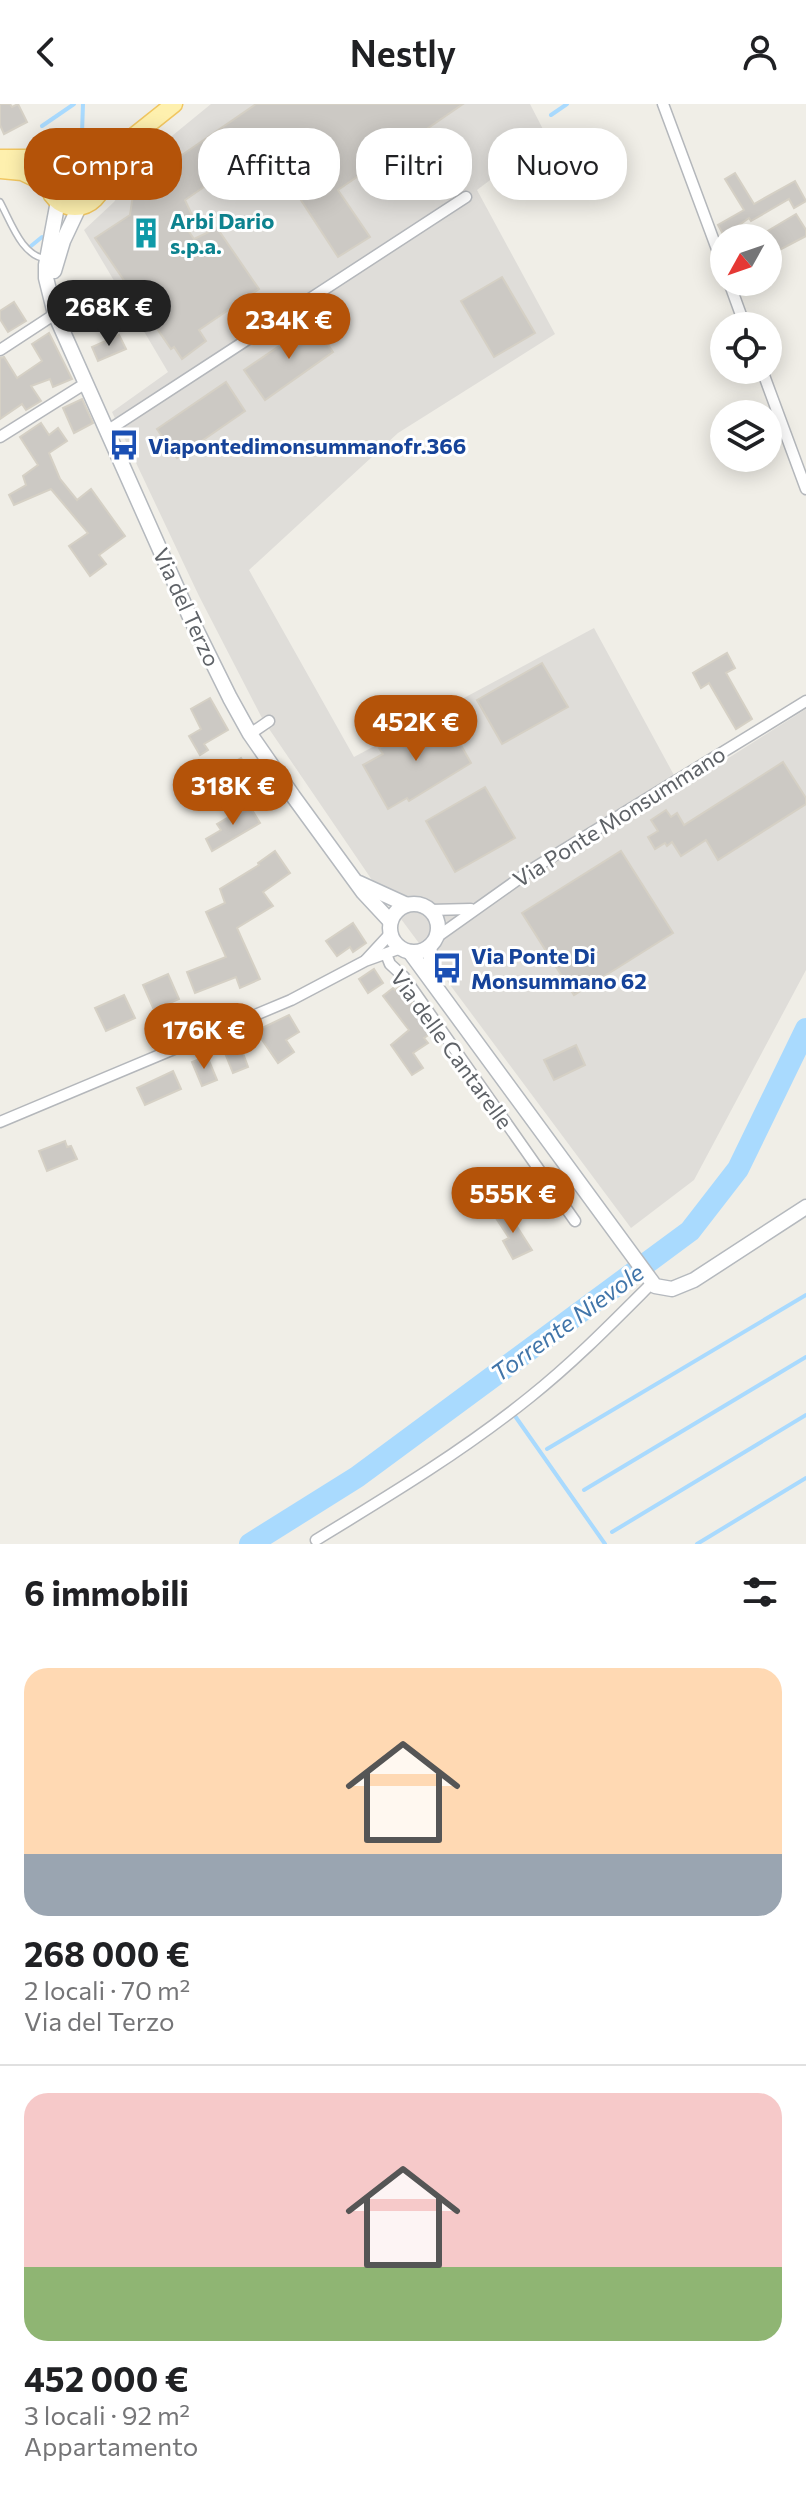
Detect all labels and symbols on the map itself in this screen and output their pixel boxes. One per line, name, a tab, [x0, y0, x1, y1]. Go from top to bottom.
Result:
place label: Arbi Dario s.p.a.	[170, 207, 274, 259]
building icon: Arbi Dario s.p.a.	[129, 216, 163, 250]
north arrow	[710, 224, 782, 296]
pin: 268K €	[44, 280, 174, 348]
pin: 234K €	[224, 293, 354, 361]
bus stop icon: Viapontedimonsummanofr.366	[107, 428, 141, 462]
place label: Viapontedimonsummanofr.366	[148, 432, 466, 459]
street label: Via del Terzo	[148, 544, 226, 670]
pin: 452K €	[351, 695, 481, 763]
street label: Via Ponte Monsummano	[508, 740, 730, 892]
pin: 318K €	[168, 759, 298, 827]
place label: Via Ponte Di Monsummano 62	[471, 942, 647, 994]
bus stop icon: Via Ponte Di Monsummano 62	[430, 951, 464, 985]
street label: Via delle Cantarelle	[385, 964, 519, 1134]
pin: 176K €	[139, 1003, 269, 1071]
pin: 555K €	[448, 1167, 578, 1235]
water label: Torrente Nievole	[485, 1257, 649, 1387]

